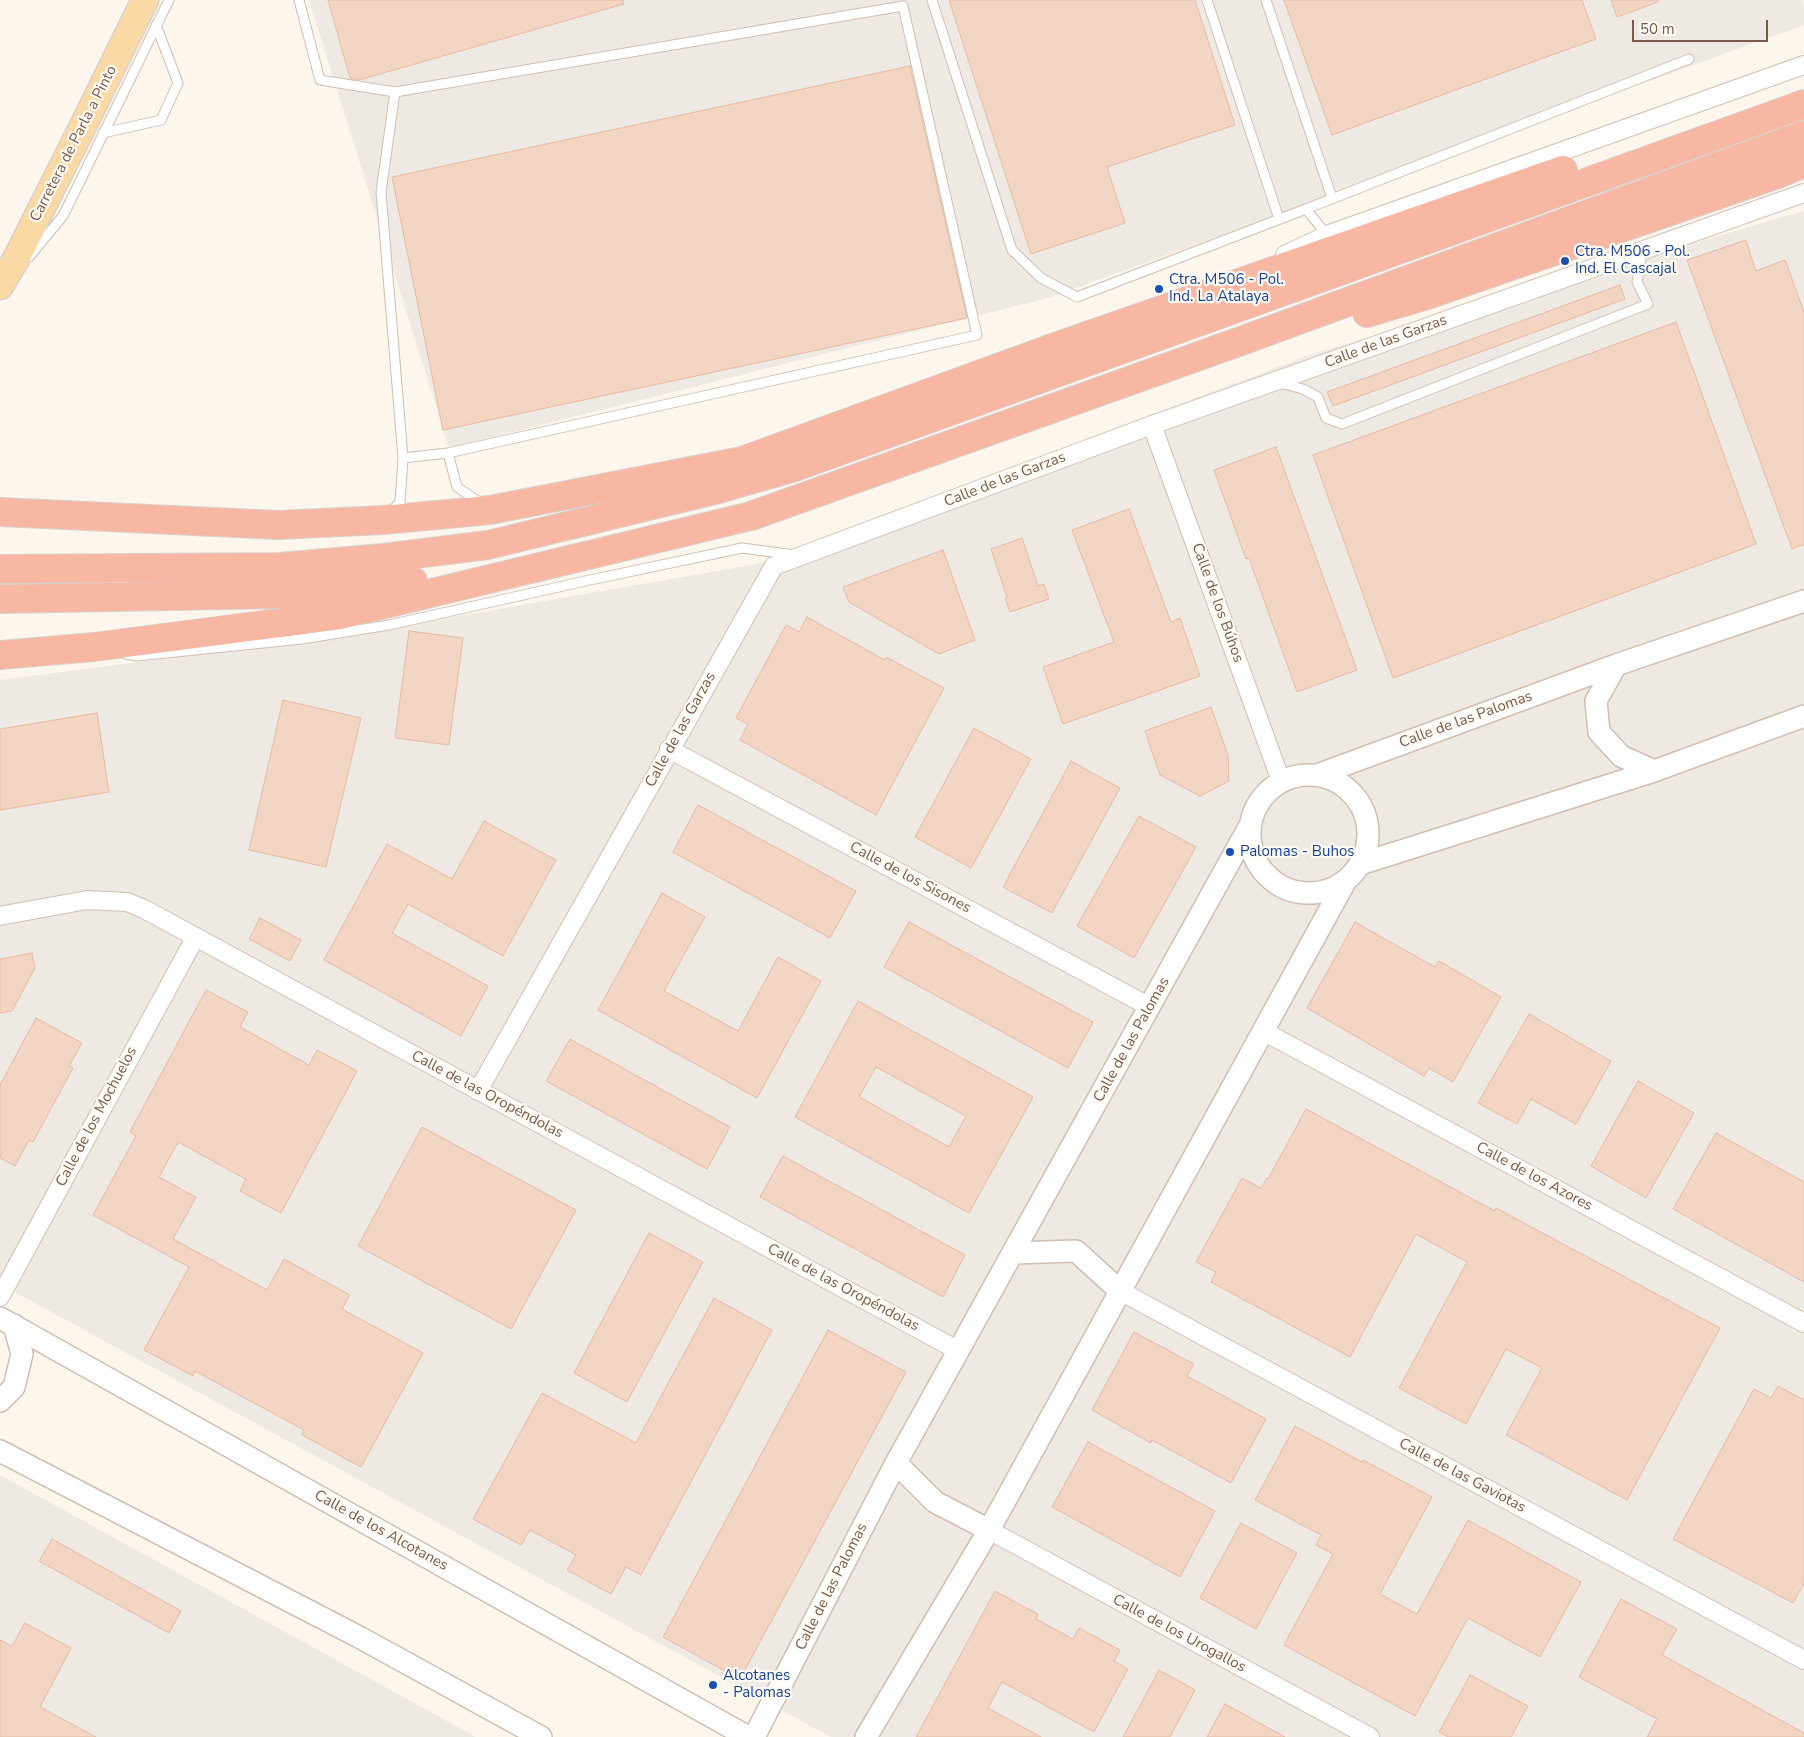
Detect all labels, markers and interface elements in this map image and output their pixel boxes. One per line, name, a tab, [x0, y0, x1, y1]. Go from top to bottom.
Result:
scale bar	[1634, 10, 1770, 42]
text: 50 m	[1640, 19, 1675, 39]
street label: Carretera de Parla a Pinto	[27, 63, 121, 225]
place label: Ctra. M506 - Pol. Ind. El Cascajal	[1575, 243, 1690, 278]
marker: Ctra. M506 - Pol. Ind. El Cascajal	[1559, 255, 1571, 267]
place label: Ctra. M506 - Pol. Ind. La Atalaya	[1169, 271, 1284, 306]
marker: Ctra. M506 - Pol. Ind. La Atalaya	[1153, 283, 1165, 295]
street label: Calle de las Garzas	[1322, 312, 1450, 372]
street label: Calle de las Garzas	[942, 449, 1068, 511]
street label: Calle de los Búhos	[1187, 541, 1247, 665]
street label: Calle de las Garzas	[642, 669, 720, 791]
street label: Calle de las Palomas	[1397, 688, 1535, 752]
street label: Calle de los Sisones	[846, 838, 974, 918]
place label: Palomas - Buhos	[1240, 843, 1354, 861]
marker: Palomas - Buhos	[1224, 846, 1236, 858]
street label: Calle de las Palomas	[1090, 974, 1174, 1106]
street label: Calle de los Mochuelos	[52, 1044, 142, 1190]
street label: Calle de las Oropéndolas	[408, 1047, 566, 1143]
street label: Calle de los Azores	[1473, 1139, 1595, 1215]
street label: Calle de las Oropéndolas	[764, 1240, 922, 1336]
street label: Calle de las Gaviotas	[1395, 1435, 1529, 1517]
street label: Calle de los Alcotanes	[311, 1487, 451, 1575]
street label: Calle de las Palomas	[792, 1520, 872, 1654]
street label: Calle de los Urogallos	[1109, 1591, 1249, 1677]
place label: Alcotanes - Palomas	[723, 1667, 791, 1702]
marker: Alcotanes - Palomas	[707, 1679, 719, 1691]

